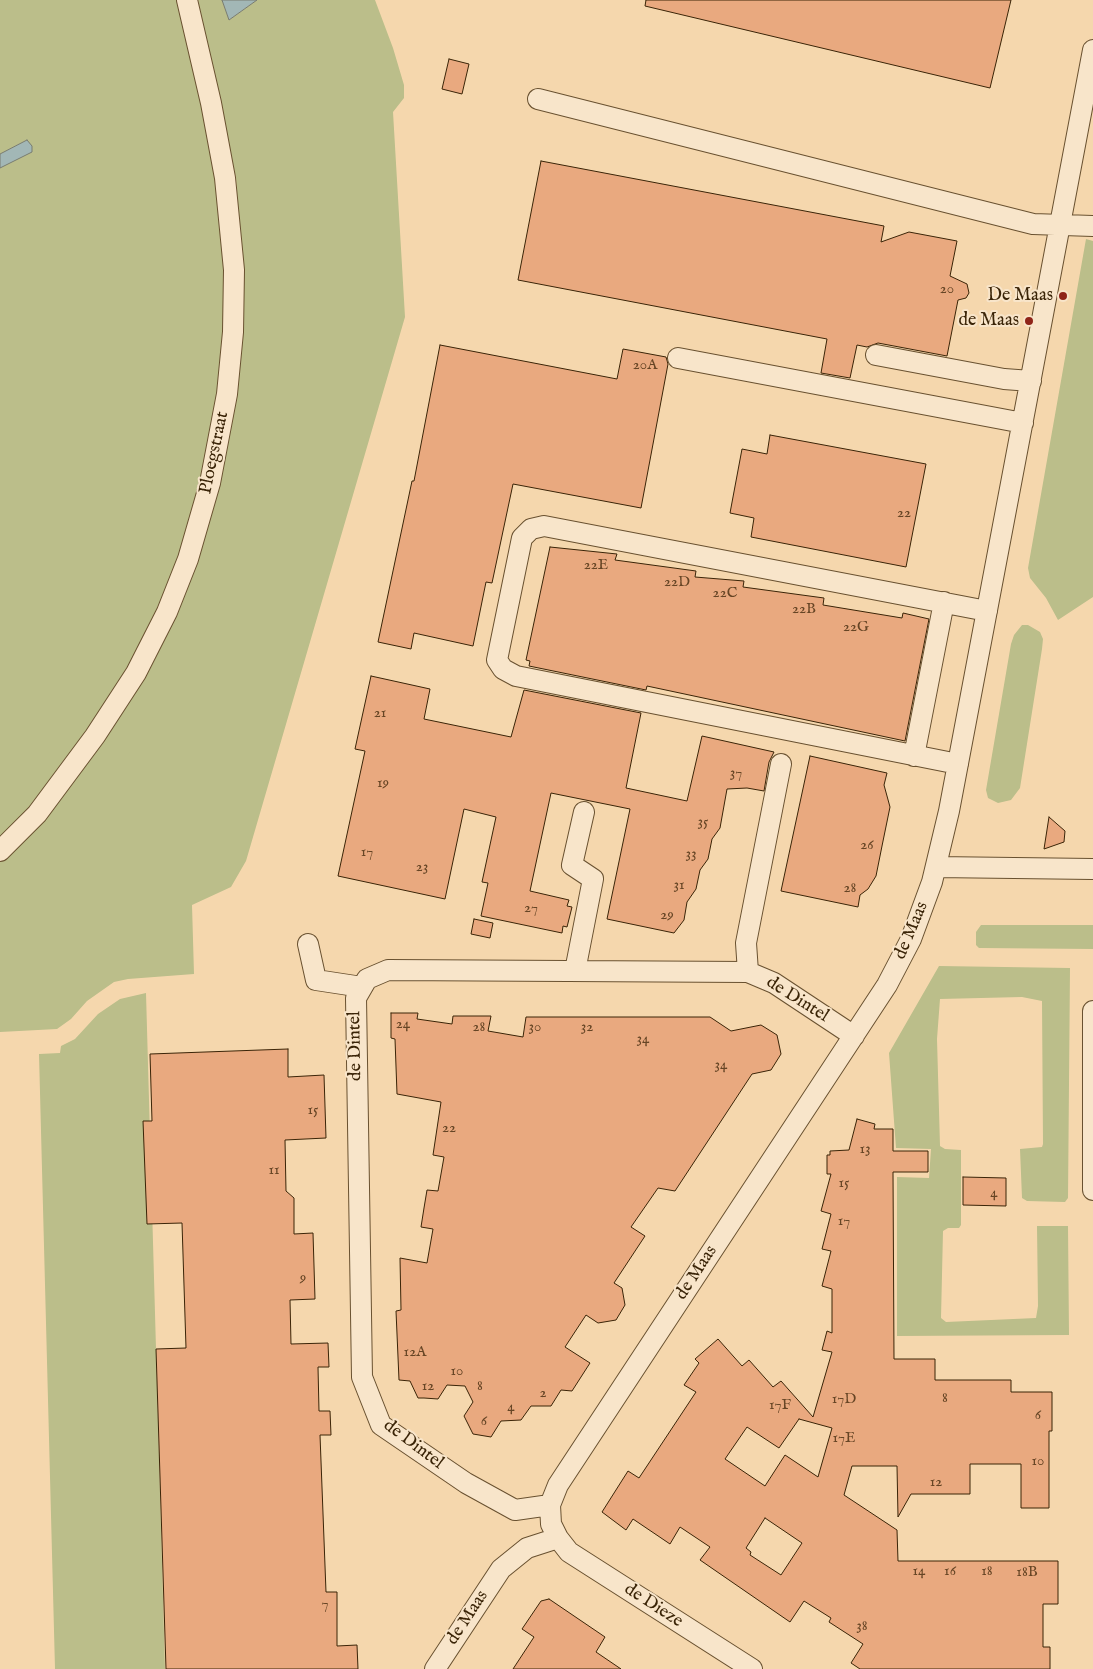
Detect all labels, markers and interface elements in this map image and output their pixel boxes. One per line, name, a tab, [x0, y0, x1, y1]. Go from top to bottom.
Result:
house number: 20	[940, 281, 954, 299]
place label: De Maas	[988, 285, 1053, 307]
marker: De Maas	[1057, 290, 1069, 302]
place label: de Maas	[958, 310, 1019, 332]
marker: de Maas	[1023, 315, 1035, 327]
house number: 20A	[633, 357, 657, 375]
street label: Ploegstraat	[196, 410, 234, 496]
house number: 22	[897, 505, 911, 523]
house number: 22E	[584, 557, 608, 575]
house number: 22D	[664, 574, 690, 592]
house number: 22C	[713, 585, 737, 603]
house number: 22B	[792, 601, 816, 619]
house number: 22G	[843, 619, 869, 637]
house number: 21	[374, 705, 386, 723]
house number: 37	[730, 765, 742, 783]
house number: 19	[377, 775, 389, 793]
house number: 35	[697, 814, 709, 832]
house number: 26	[860, 837, 874, 855]
house number: 17	[361, 844, 373, 862]
house number: 33	[685, 846, 697, 864]
house number: 23	[416, 859, 428, 877]
house number: 31	[673, 877, 685, 895]
house number: 28	[844, 880, 856, 898]
street label: de Maas	[890, 899, 934, 963]
house number: 27	[524, 900, 538, 918]
house number: 29	[660, 907, 674, 925]
street label: de Dintel	[762, 972, 832, 1028]
street label: de Dintel	[345, 1011, 367, 1081]
house number: 24	[396, 1016, 410, 1034]
house number: 28	[473, 1019, 485, 1037]
house number: 30	[529, 1019, 541, 1037]
house number: 32	[581, 1019, 593, 1037]
house number: 34	[637, 1031, 649, 1049]
house number: 34	[715, 1057, 727, 1075]
house number: 15	[307, 1102, 319, 1120]
house number: 22	[442, 1120, 456, 1138]
house number: 13	[859, 1141, 871, 1159]
house number: 11	[268, 1162, 280, 1180]
house number: 15	[838, 1175, 850, 1193]
house number: 4	[990, 1185, 998, 1203]
house number: 17	[838, 1213, 850, 1231]
street label: de Maas	[671, 1242, 723, 1304]
house number: 9	[300, 1270, 306, 1288]
house number: 12A	[404, 1344, 426, 1362]
house number: 10	[451, 1363, 463, 1381]
house number: 12	[422, 1378, 434, 1396]
house number: 8	[477, 1378, 483, 1396]
house number: 2	[539, 1385, 547, 1403]
house number: 8	[942, 1390, 948, 1408]
house number: 17D	[832, 1391, 856, 1409]
house number: 17F	[769, 1397, 791, 1415]
house number: 4	[507, 1399, 515, 1417]
house number: 6	[1035, 1407, 1041, 1425]
house number: 6	[481, 1413, 487, 1431]
street label: de Dintel	[379, 1415, 447, 1475]
house number: 17E	[833, 1430, 855, 1448]
house number: 10	[1032, 1453, 1044, 1471]
house number: 12	[930, 1474, 942, 1492]
house number: 14	[913, 1563, 925, 1581]
house number: 16	[944, 1563, 956, 1581]
house number: 18	[981, 1563, 993, 1581]
house number: 18B	[1016, 1564, 1038, 1582]
street label: de Dieze	[620, 1579, 686, 1633]
street label: de Maas	[442, 1587, 494, 1649]
house number: 7	[321, 1596, 329, 1614]
house number: 38	[856, 1618, 868, 1636]

